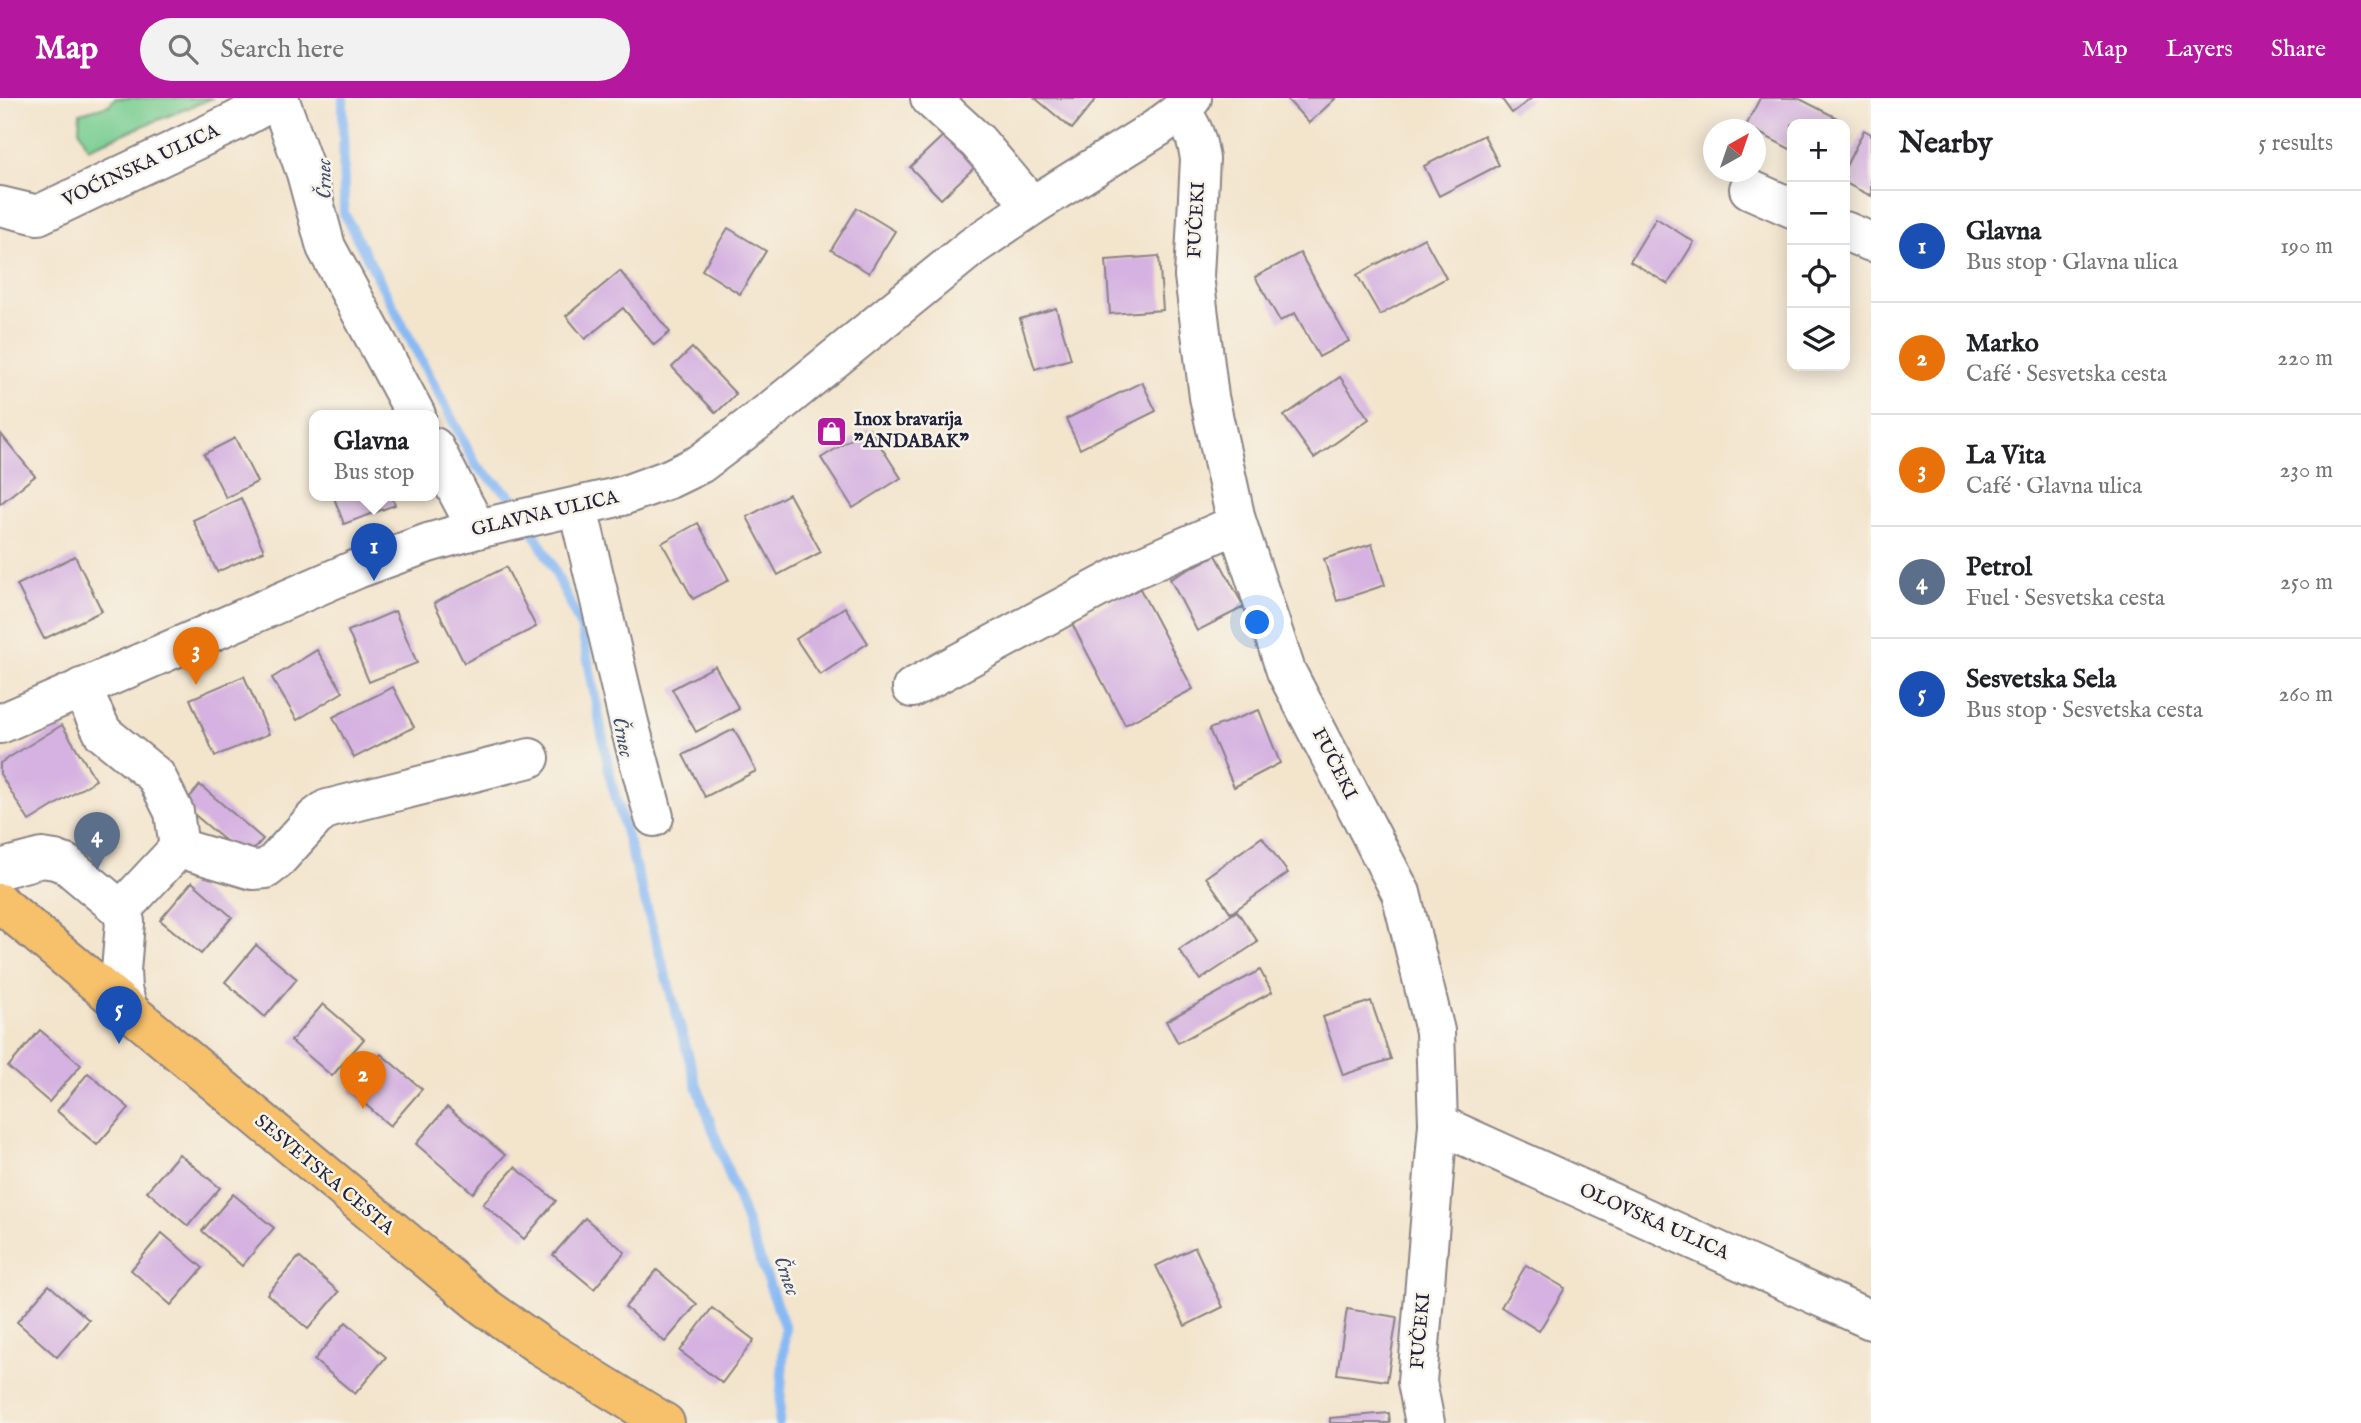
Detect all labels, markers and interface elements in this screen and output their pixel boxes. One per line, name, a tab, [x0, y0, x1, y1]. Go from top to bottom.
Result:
search box	[140, 18, 630, 81]
text: Map	[35, 28, 98, 70]
icon: search	[164, 30, 202, 68]
text: Search here	[220, 33, 344, 66]
text: Map	[2082, 34, 2128, 65]
text: Layers	[2166, 34, 2233, 65]
text: Share	[2271, 34, 2326, 65]
street label: VOĆINSKA ULICA	[57, 118, 224, 213]
north arrow	[1703, 119, 1766, 182]
map controls	[1787, 119, 1850, 371]
button: +	[1787, 119, 1850, 182]
text: Nearby	[1899, 125, 1992, 163]
text: 5 results	[2258, 129, 2333, 158]
water label: Črnec	[310, 158, 339, 199]
street label: FUČEKI	[1182, 181, 1211, 259]
button: −	[1787, 182, 1850, 245]
text: Glavna	[1966, 215, 2041, 248]
text: 1	[1918, 232, 1926, 261]
text: 190 m	[2280, 232, 2333, 261]
button: locate	[1787, 245, 1850, 308]
text: Bus stop · Glavna ulica	[1966, 248, 2178, 277]
button: layers	[1787, 308, 1850, 371]
text: Marko	[1966, 327, 2039, 360]
text: 2	[1917, 344, 1927, 373]
text: 220 m	[2277, 344, 2333, 373]
text: Café · Sesvetska cesta	[1966, 360, 2167, 389]
place label: Inox bravarija "ANDABAK"	[854, 408, 969, 454]
popup	[309, 410, 439, 501]
shop icon: Inox bravarija "ANDABAK"	[814, 414, 848, 448]
text: Glavna	[333, 425, 409, 458]
text: La Vita	[1966, 439, 2045, 472]
text: 3	[1918, 456, 1926, 485]
text: 230 m	[2280, 456, 2333, 485]
text: Bus stop	[333, 458, 415, 487]
text: Café · Glavna ulica	[1966, 472, 2142, 501]
street label: GLAVNA ULICA	[469, 485, 622, 543]
pin: 1	[351, 523, 397, 581]
text: Petrol	[1966, 551, 2032, 584]
text: 4	[1916, 568, 1928, 597]
text: 250 m	[2280, 568, 2333, 597]
text: Fuel · Sesvetska cesta	[1966, 584, 2165, 613]
your location	[1240, 605, 1274, 639]
pin: 3	[173, 627, 219, 685]
text: Sesvetska Sela	[1966, 663, 2116, 696]
text: 5	[1918, 680, 1926, 709]
text: 260 m	[2278, 680, 2333, 709]
text: Bus stop · Sesvetska cesta	[1966, 696, 2203, 725]
water label: Črnec	[605, 714, 640, 760]
street label: FUČEKI	[1306, 724, 1363, 804]
pin: 4	[74, 812, 120, 870]
pin: 5	[96, 986, 142, 1044]
pin: 2	[340, 1051, 386, 1109]
street label: SESVETSKA CESTA	[249, 1109, 400, 1241]
street label: OLOVSKA ULICA	[1575, 1178, 1734, 1266]
water label: Črnec	[766, 1252, 807, 1300]
street label: FUČEKI	[1405, 1292, 1436, 1370]

